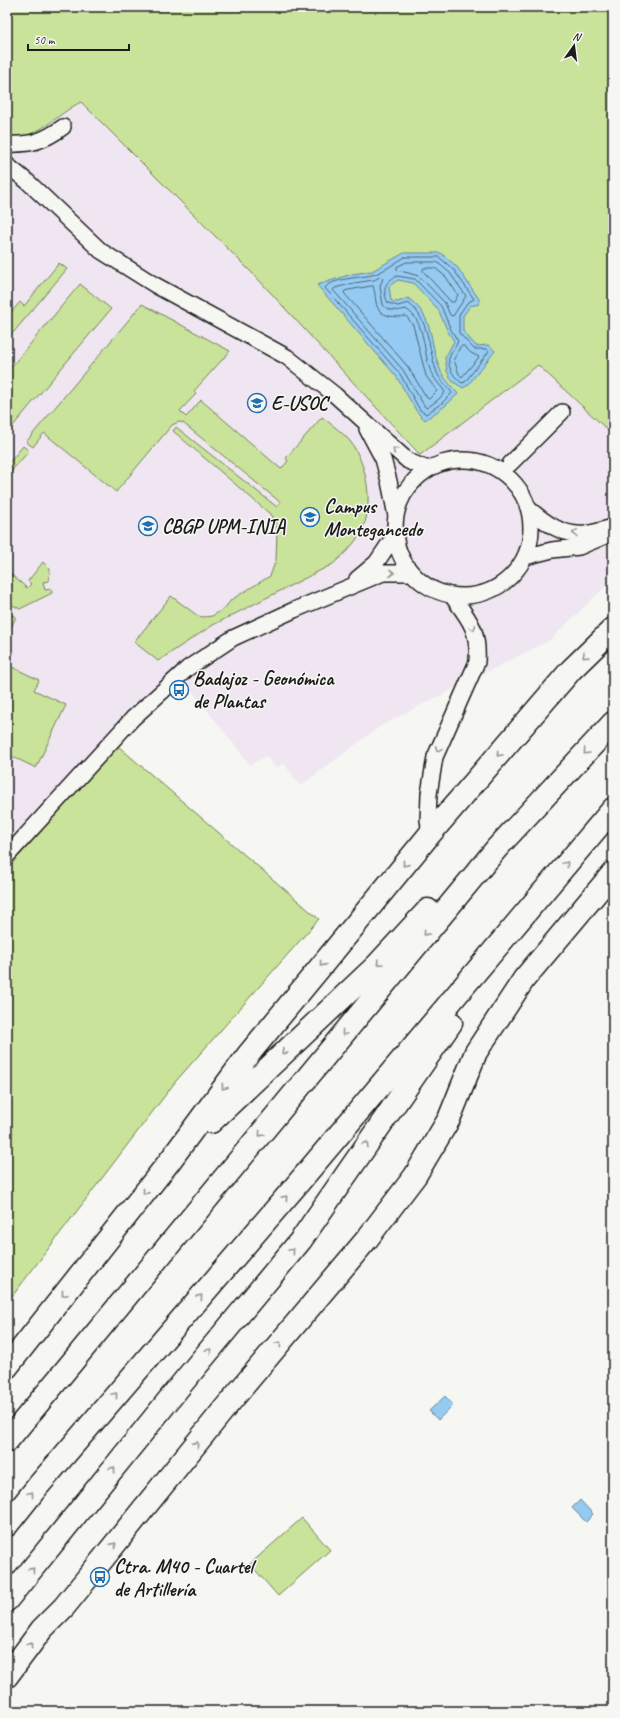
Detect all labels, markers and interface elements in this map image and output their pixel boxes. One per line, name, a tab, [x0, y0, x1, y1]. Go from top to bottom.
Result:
scale bar	[28, 26, 129, 52]
north arrow	[554, 26, 594, 66]
text: N	[571, 29, 584, 44]
text: 50 m	[34, 32, 56, 48]
place label: E-USOC	[271, 391, 331, 416]
school or university icon: E-USOC	[246, 392, 268, 414]
one-way arrow	[392, 447, 400, 454]
place label: Campus Montegancedo	[324, 494, 424, 542]
school or university icon: Campus Montegancedo	[299, 506, 321, 528]
place label: CBGP UPM-INIA	[162, 514, 286, 539]
school or university icon: CBGP UPM-INIA	[137, 515, 159, 537]
one-way arrow	[572, 529, 578, 538]
one-way arrow	[389, 569, 395, 577]
one-way arrow	[469, 625, 477, 632]
one-way arrow	[582, 652, 590, 659]
place label: Badajoz - Geonómica de Plantas	[193, 666, 335, 714]
bus stop icon: Badajoz - Geonómica de Plantas	[168, 679, 190, 701]
one-way arrow	[435, 745, 443, 753]
one-way arrow	[584, 747, 591, 755]
one-way arrow	[497, 749, 504, 756]
one-way arrow	[402, 859, 409, 867]
one-way arrow	[562, 862, 569, 869]
one-way arrow	[424, 929, 431, 936]
one-way arrow	[376, 958, 384, 966]
one-way arrow	[320, 960, 327, 967]
one-way arrow	[341, 1029, 348, 1036]
one-way arrow	[282, 1047, 289, 1054]
one-way arrow	[222, 1082, 229, 1089]
one-way arrow	[258, 1129, 265, 1136]
one-way arrow	[361, 1141, 369, 1148]
one-way arrow	[142, 1188, 149, 1195]
one-way arrow	[281, 1196, 288, 1203]
one-way arrow	[287, 1248, 294, 1255]
one-way arrow	[61, 1290, 68, 1297]
one-way arrow	[195, 1294, 202, 1301]
one-way arrow	[275, 1341, 282, 1349]
one-way arrow	[204, 1348, 211, 1355]
one-way arrow	[111, 1392, 118, 1400]
one-way arrow	[191, 1441, 198, 1449]
one-way arrow	[109, 1466, 116, 1473]
one-way arrow	[27, 1492, 34, 1499]
one-way arrow	[109, 1542, 116, 1549]
place label: Ctra. M40 - Cuartel de Artillería	[114, 1554, 256, 1602]
bus stop icon: Ctra. M40 - Cuartel de Artillería	[89, 1566, 111, 1588]
one-way arrow	[27, 1567, 34, 1575]
one-way arrow	[26, 1642, 33, 1649]

